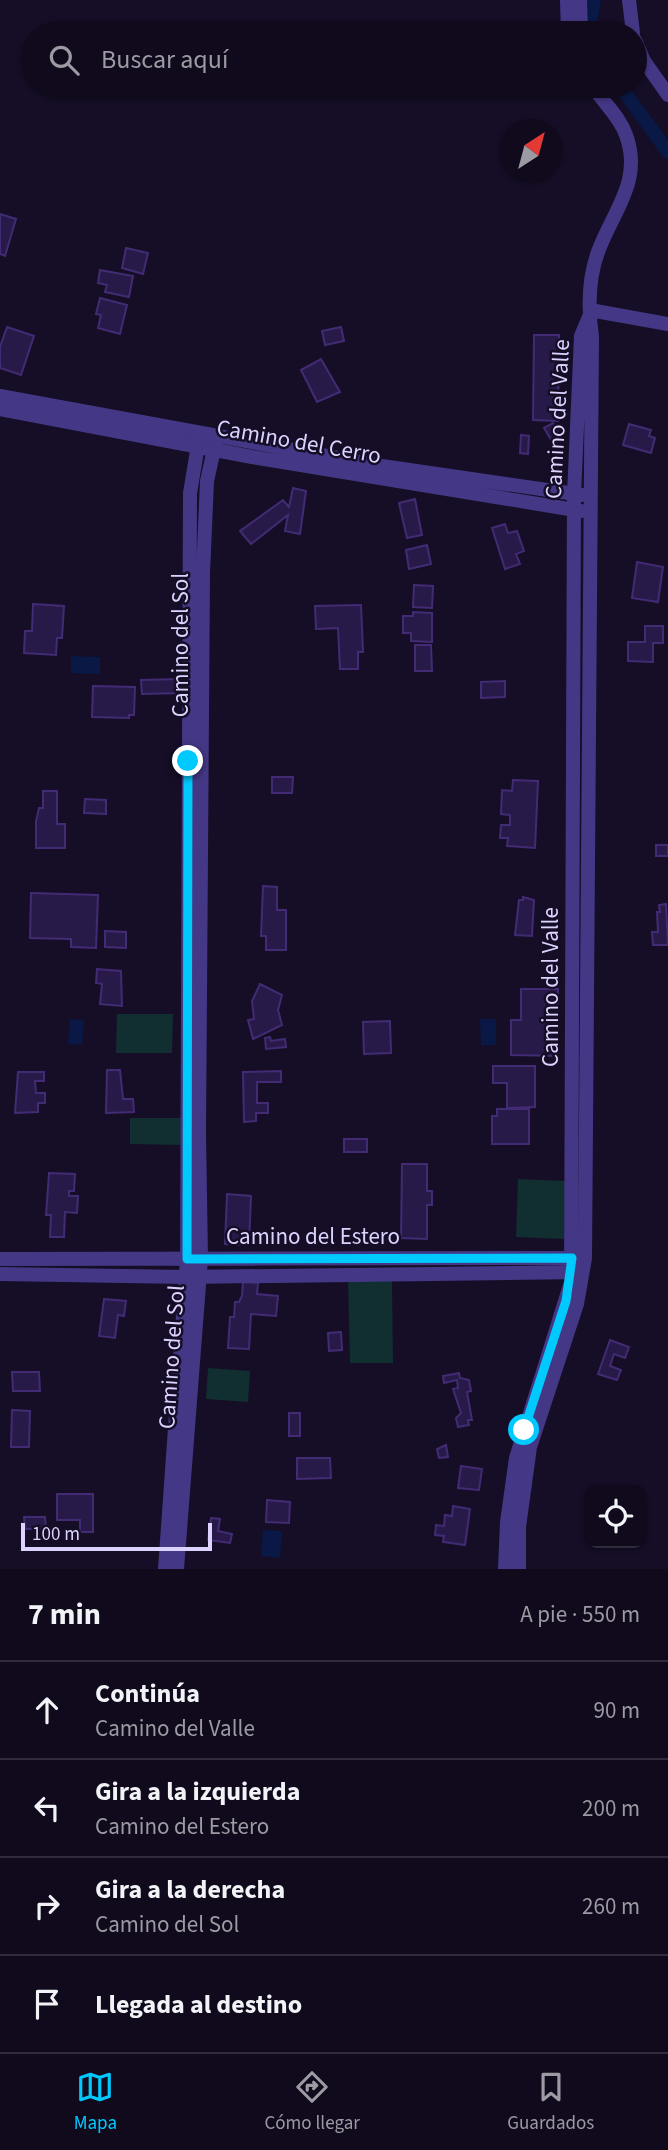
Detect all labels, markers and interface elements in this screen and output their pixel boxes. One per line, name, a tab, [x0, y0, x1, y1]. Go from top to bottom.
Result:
search box	[21, 21, 647, 98]
icon: search	[45, 41, 83, 79]
text: Buscar aquí	[101, 41, 228, 78]
north arrow	[500, 119, 563, 182]
street label: Camino del Valle	[537, 338, 578, 500]
street label: Camino del Cerro	[214, 411, 384, 472]
street label: Camino del Sol	[164, 573, 197, 717]
route end	[172, 745, 203, 776]
street label: Camino del Valle	[534, 907, 567, 1067]
street label: Camino del Estero	[226, 1220, 400, 1253]
street label: Camino del Sol	[150, 1284, 193, 1430]
route start	[508, 1414, 539, 1445]
map controls	[584, 1485, 647, 1548]
button: locate	[584, 1485, 647, 1548]
scale bar	[21, 1520, 212, 1552]
text: 100 m	[32, 1521, 80, 1548]
text: 7 min	[28, 1593, 101, 1636]
text: A pie · 550 m	[520, 1598, 640, 1631]
text: Continúa	[95, 1675, 200, 1712]
icon: ahead	[28, 1691, 66, 1729]
text: 90 m	[593, 1694, 640, 1727]
text: Camino del Valle	[95, 1712, 255, 1745]
text: Gira a la izquierda	[95, 1773, 300, 1810]
icon: left	[28, 1789, 66, 1827]
text: 200 m	[582, 1792, 640, 1825]
text: Camino del Estero	[95, 1810, 269, 1843]
text: Gira a la derecha	[95, 1871, 285, 1908]
icon: right	[28, 1887, 66, 1925]
text: 260 m	[582, 1890, 640, 1923]
text: Camino del Sol	[95, 1908, 239, 1941]
icon: arrive	[28, 1985, 66, 2023]
text: Llegada al destino	[95, 1986, 302, 2023]
tab: Mapa	[74, 2068, 117, 2137]
tab: Cómo llegar	[264, 2068, 360, 2137]
tab: Guardados	[507, 2068, 594, 2137]

